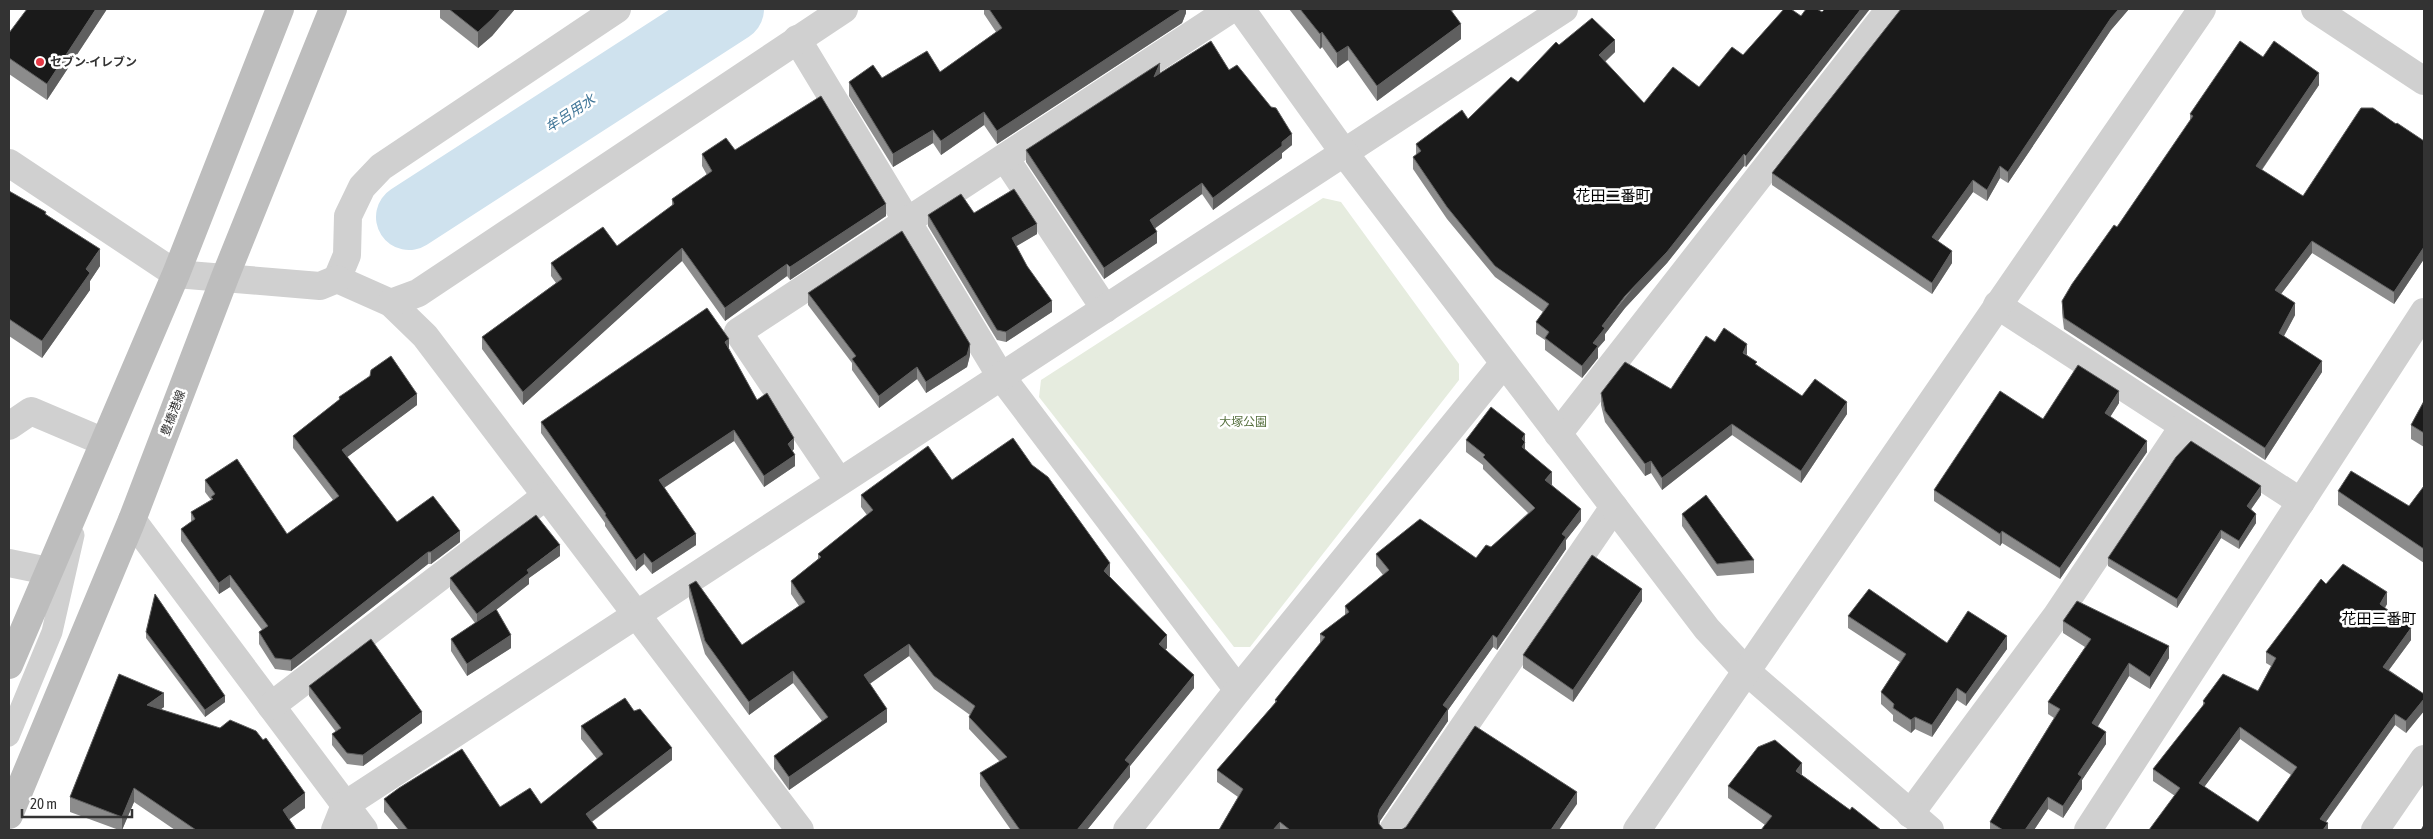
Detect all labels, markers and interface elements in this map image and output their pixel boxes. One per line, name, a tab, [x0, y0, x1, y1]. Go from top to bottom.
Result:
place label: セブン-イレブン	[50, 55, 137, 69]
marker: セブン-イレブン	[34, 56, 46, 68]
water label: 牟呂用水	[542, 90, 600, 135]
district label: 花田二番町	[1575, 187, 1651, 204]
street label: 豊橋港線	[158, 388, 188, 438]
park label: 大塚公園	[1219, 415, 1267, 429]
district label: 花田三番町	[2341, 610, 2417, 627]
scale bar	[22, 786, 132, 818]
text: 20 m	[30, 795, 57, 812]

